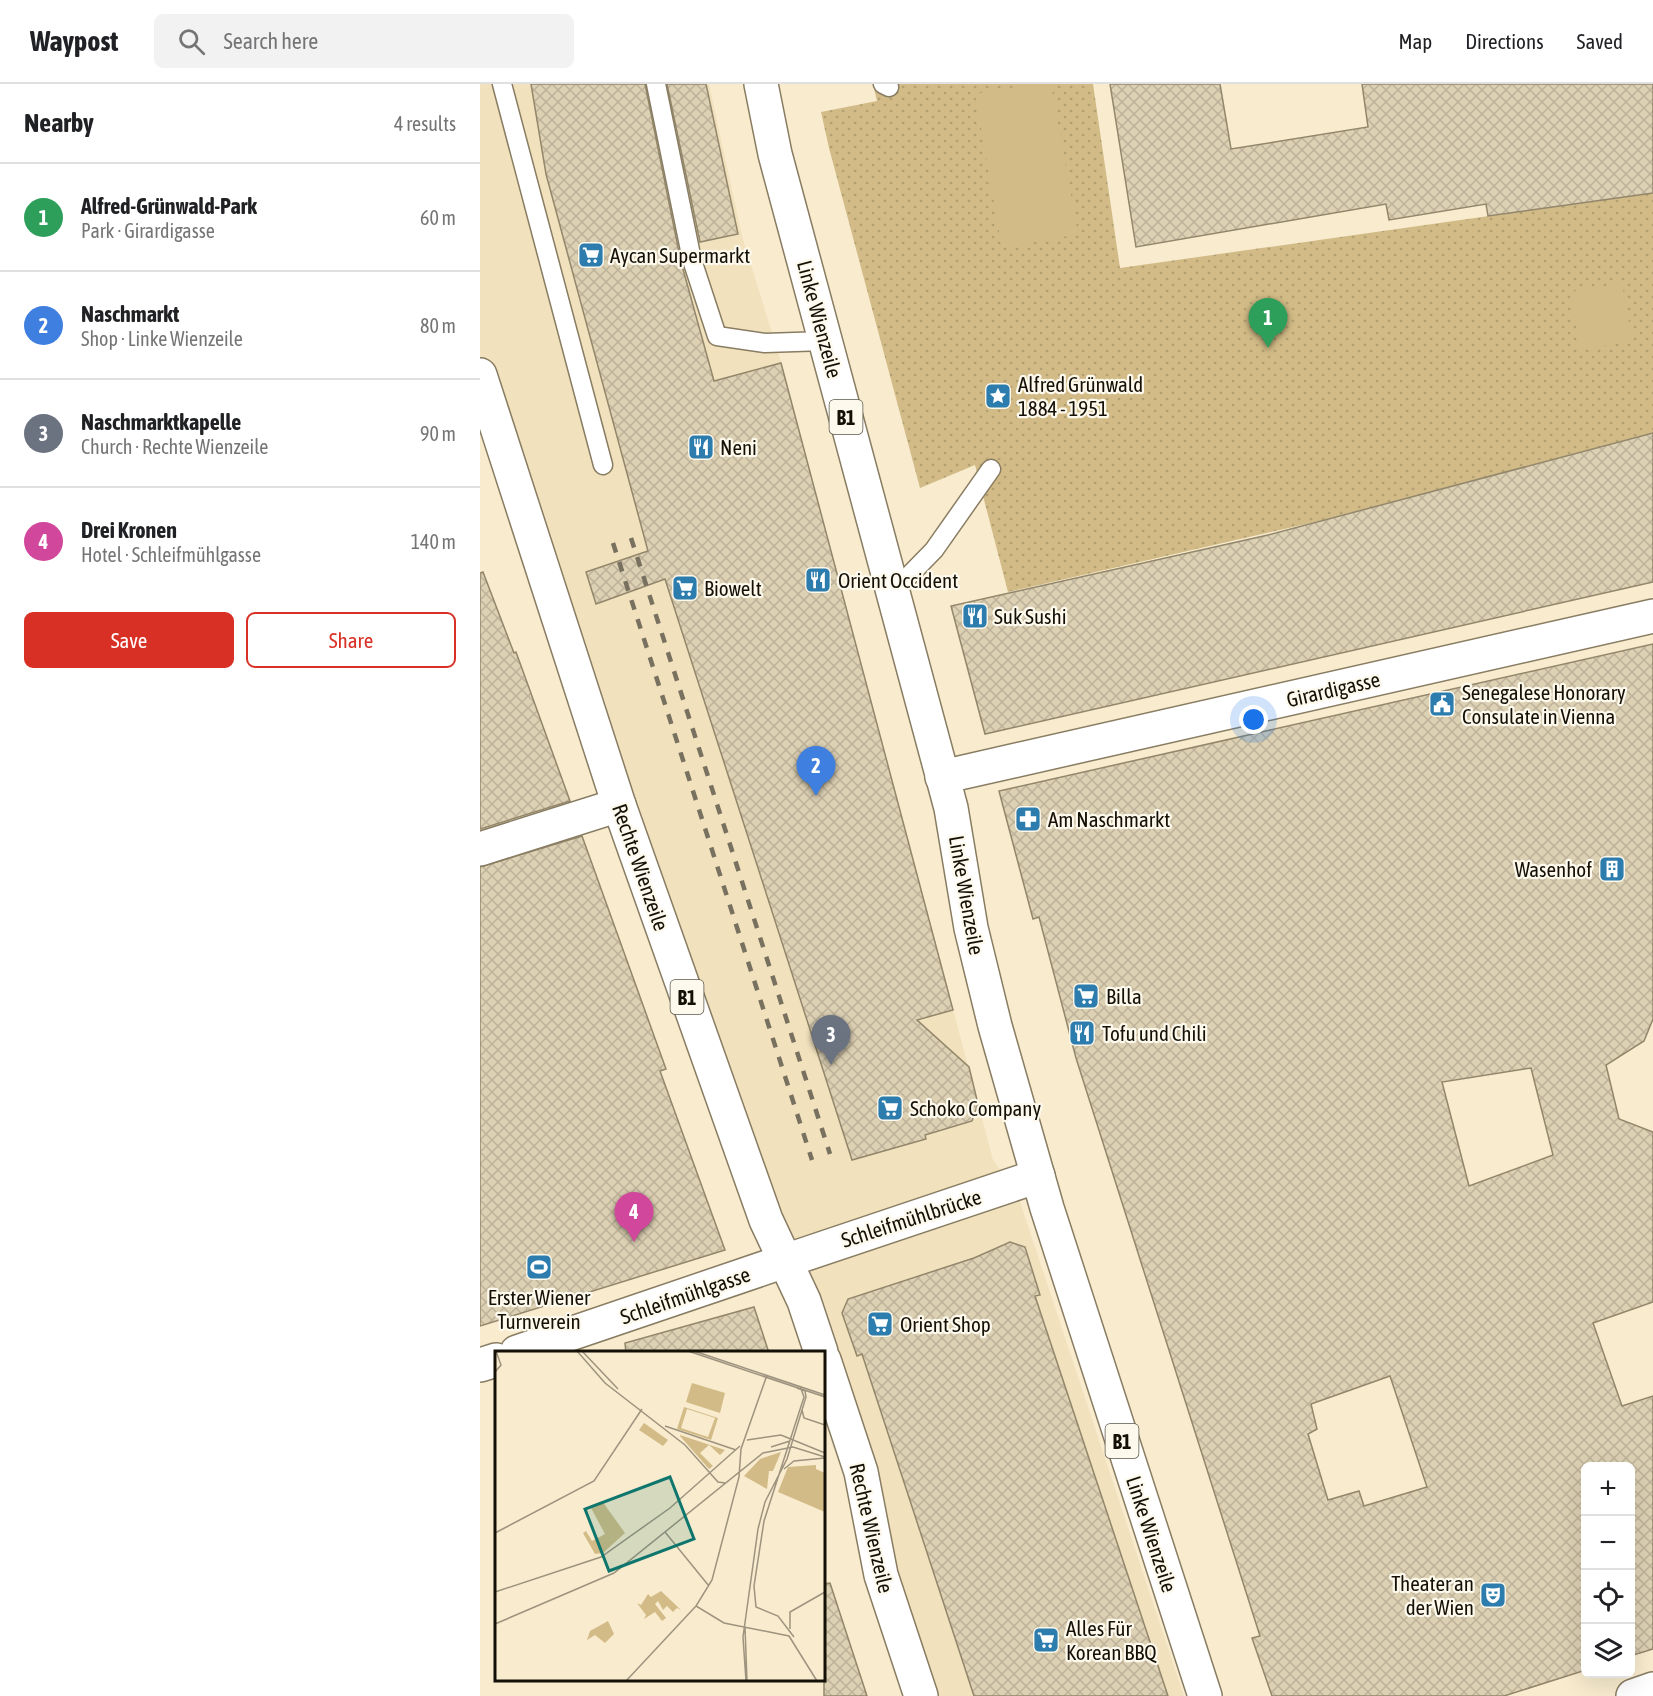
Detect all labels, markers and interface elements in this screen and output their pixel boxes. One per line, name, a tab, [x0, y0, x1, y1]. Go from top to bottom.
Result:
search box	[154, 14, 574, 68]
text: Waypost	[30, 25, 118, 57]
icon: search	[175, 25, 208, 58]
text: Search here	[223, 28, 318, 54]
text: Map	[1398, 29, 1432, 53]
text: Directions	[1465, 29, 1544, 53]
text: Saved	[1577, 29, 1623, 53]
text: Nearby	[24, 108, 94, 138]
text: 4 results	[394, 112, 456, 135]
text: Alfred-Grünwald-Park	[81, 193, 257, 219]
text: 1	[39, 206, 48, 229]
text: 60 m	[420, 206, 456, 229]
text: Park · Girardigasse	[81, 219, 215, 242]
supermarket icon: Aycan Supermarkt	[576, 240, 606, 270]
place label: Aycan Supermarkt	[610, 243, 750, 267]
street label: Linke Wienzeile	[793, 258, 847, 380]
pin: 1	[1248, 298, 1288, 348]
text: Naschmarkt	[81, 301, 179, 327]
text: 2	[39, 314, 48, 337]
text: 80 m	[420, 314, 456, 337]
text: Shop · Linke Wienzeile	[81, 327, 243, 350]
place label: Alfred Grünwald 1884 - 1951	[1018, 372, 1143, 420]
place icon: Alfred Grünwald 1884 - 1951	[983, 381, 1013, 411]
road number: B1	[830, 400, 862, 434]
text: Naschmarktkapelle	[81, 409, 241, 435]
text: 3	[39, 422, 48, 445]
text: 90 m	[420, 422, 456, 445]
restaurant icon: Neni	[686, 432, 716, 462]
text: Church · Rechte Wienzeile	[81, 435, 268, 458]
place label: Neni	[720, 435, 757, 459]
text: Drei Kronen	[81, 517, 177, 543]
text: 4	[39, 530, 48, 553]
text: 140 m	[411, 530, 456, 553]
text: Hotel · Schleifmühlgasse	[81, 543, 261, 566]
restaurant icon: Orient Occident	[803, 565, 833, 595]
place label: Orient Occident	[838, 568, 958, 592]
supermarket icon: Biowelt	[670, 573, 700, 603]
place label: Biowelt	[704, 576, 762, 600]
restaurant icon: Suk Sushi	[960, 601, 990, 631]
place label: Suk Sushi	[994, 604, 1066, 628]
button: Save	[24, 612, 234, 668]
button: Share	[246, 612, 456, 668]
street label: Girardigasse	[1284, 667, 1382, 711]
place label: Senegalese Honorary Consulate in Vienna	[1462, 680, 1626, 728]
public building icon: Senegalese Honorary Consulate in Vienna	[1427, 689, 1457, 719]
your location	[1239, 705, 1268, 734]
pin: 2	[796, 746, 836, 796]
street label: Rechte Wienzeile	[608, 800, 674, 934]
pharmacy icon: Am Naschmarkt	[1013, 804, 1043, 834]
place label: Am Naschmarkt	[1048, 807, 1170, 831]
street label: Linke Wienzeile	[945, 833, 989, 957]
building icon: Wasenhof	[1597, 854, 1627, 884]
place label: Wasenhof	[1515, 857, 1592, 881]
road number: B1	[670, 980, 704, 1014]
supermarket icon: Billa	[1071, 981, 1101, 1011]
place label: Billa	[1106, 984, 1142, 1008]
pin: 3	[812, 1016, 850, 1065]
restaurant icon: Tofu und Chili	[1067, 1018, 1097, 1048]
place label: Tofu und Chili	[1102, 1021, 1207, 1045]
supermarket icon: Schoko Company	[875, 1093, 905, 1123]
place label: Schoko Company	[910, 1096, 1042, 1120]
street label: Schleifmühlbrücke	[838, 1184, 984, 1252]
pin: 4	[614, 1192, 654, 1242]
sports icon: Erster Wiener Turnverein	[524, 1252, 554, 1282]
street label: Schleifmühlgasse	[617, 1262, 753, 1328]
place label: Erster Wiener Turnverein	[488, 1285, 591, 1333]
supermarket icon: Orient Shop	[865, 1309, 895, 1339]
place label: Orient Shop	[900, 1312, 991, 1336]
inset map	[495, 1351, 825, 1681]
road number: B1	[1106, 1424, 1138, 1458]
street label: Rechte Wienzeile	[845, 1461, 899, 1595]
map controls	[1581, 1462, 1635, 1678]
button: +	[1581, 1462, 1635, 1516]
street label: Linke Wienzeile	[1122, 1473, 1182, 1595]
button: −	[1581, 1516, 1635, 1570]
button: locate	[1581, 1570, 1635, 1624]
place label: Theater an der Wien	[1391, 1571, 1474, 1619]
theatre icon: Theater an der Wien	[1478, 1580, 1508, 1610]
place label: Alles Für Korean BBQ	[1066, 1616, 1157, 1664]
button: layers	[1581, 1624, 1635, 1678]
supermarket icon: Alles Für Korean BBQ	[1031, 1625, 1061, 1655]

